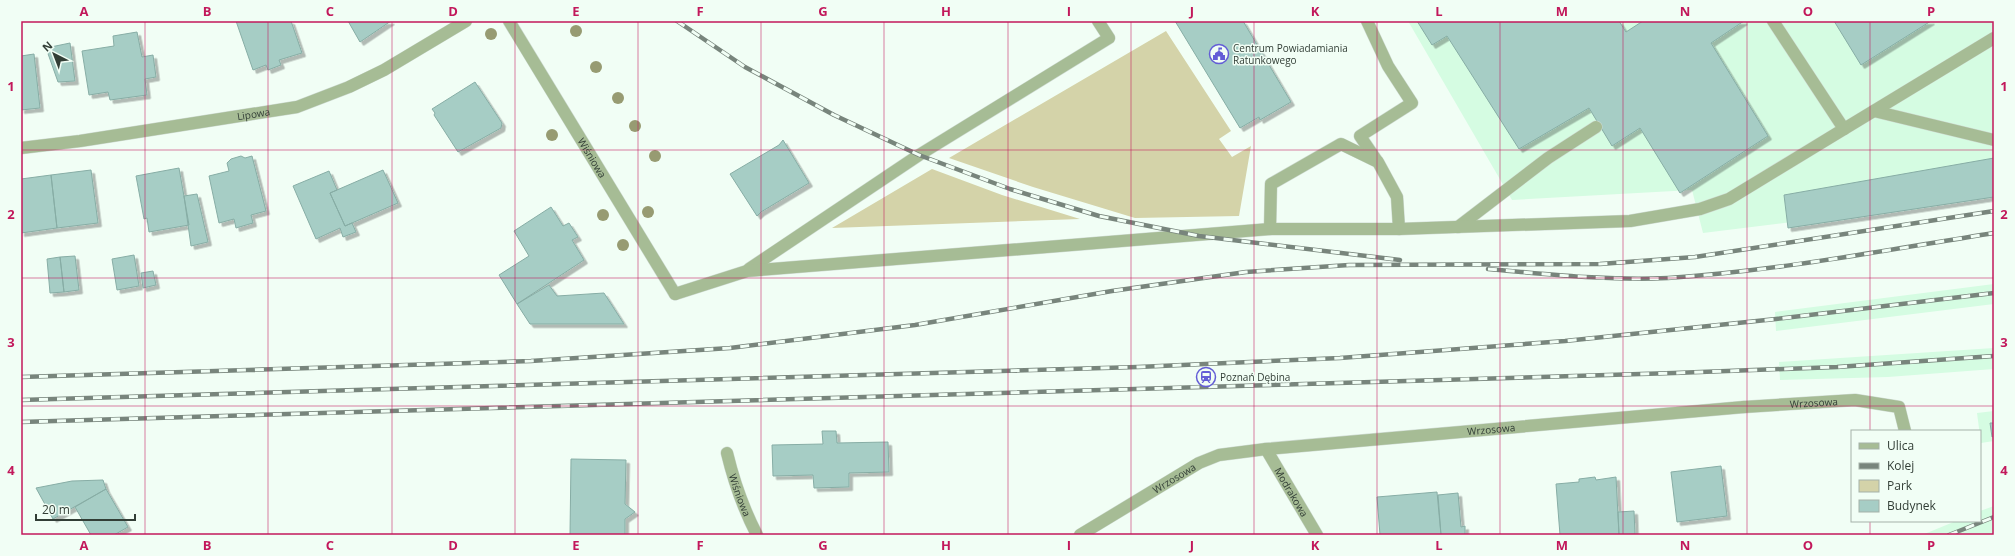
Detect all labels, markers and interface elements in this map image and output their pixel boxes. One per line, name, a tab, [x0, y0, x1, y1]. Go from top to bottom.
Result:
text: A	[80, 2, 89, 20]
text: B	[203, 2, 212, 20]
text: C	[326, 2, 334, 20]
text: D	[448, 2, 458, 20]
text: E	[572, 2, 580, 20]
text: F	[696, 2, 704, 20]
text: G	[818, 2, 828, 20]
text: H	[941, 2, 951, 20]
text: I	[1067, 2, 1071, 20]
text: J	[1189, 2, 1194, 20]
text: K	[1311, 2, 1320, 20]
text: L	[1435, 2, 1443, 20]
text: M	[1556, 2, 1568, 20]
text: N	[1680, 2, 1690, 20]
text: O	[1803, 2, 1813, 20]
text: P	[1927, 2, 1935, 20]
north arrow	[34, 34, 74, 74]
text: N	[39, 38, 55, 55]
place label: Centrum Powiadamiania Ratunkowego	[1233, 41, 1348, 67]
public building icon: Centrum Powiadamiania Ratunkowego	[1208, 43, 1230, 65]
text: 1	[7, 77, 15, 95]
text: 1	[2000, 77, 2008, 95]
street label: Lipowa	[236, 104, 271, 123]
street label: Wiśniowa	[575, 135, 610, 180]
text: 2	[7, 205, 15, 223]
text: 2	[2000, 205, 2008, 223]
text: 3	[7, 333, 15, 351]
text: 3	[2000, 333, 2008, 351]
station icon: Poznań Dębina	[1195, 366, 1217, 388]
place label: Poznań Dębina	[1220, 370, 1290, 384]
street label: Wrzosowa	[1789, 394, 1838, 411]
street label: Wrzosowa	[1467, 420, 1516, 438]
legend	[1851, 430, 1981, 522]
text: Ulica	[1887, 437, 1914, 454]
text: Kolej	[1887, 457, 1914, 474]
street label: Wrzosowa	[1150, 460, 1198, 497]
text: 4	[7, 461, 15, 479]
text: 4	[2000, 461, 2008, 479]
street label: Modrakowa	[1271, 465, 1312, 519]
street label: Wiśniowa	[726, 472, 754, 519]
text: Park	[1887, 477, 1913, 494]
scale bar	[36, 496, 135, 522]
text: Budynek	[1887, 497, 1937, 514]
text: 20 m	[42, 501, 70, 518]
text: A	[80, 536, 89, 554]
text: B	[203, 536, 212, 554]
text: C	[326, 536, 334, 554]
text: D	[448, 536, 458, 554]
text: E	[572, 536, 580, 554]
text: F	[696, 536, 704, 554]
text: G	[818, 536, 828, 554]
text: H	[941, 536, 951, 554]
text: I	[1067, 536, 1071, 554]
text: J	[1189, 536, 1194, 554]
text: K	[1311, 536, 1320, 554]
text: L	[1435, 536, 1443, 554]
text: M	[1556, 536, 1568, 554]
text: N	[1680, 536, 1690, 554]
text: O	[1803, 536, 1813, 554]
text: P	[1927, 536, 1935, 554]

